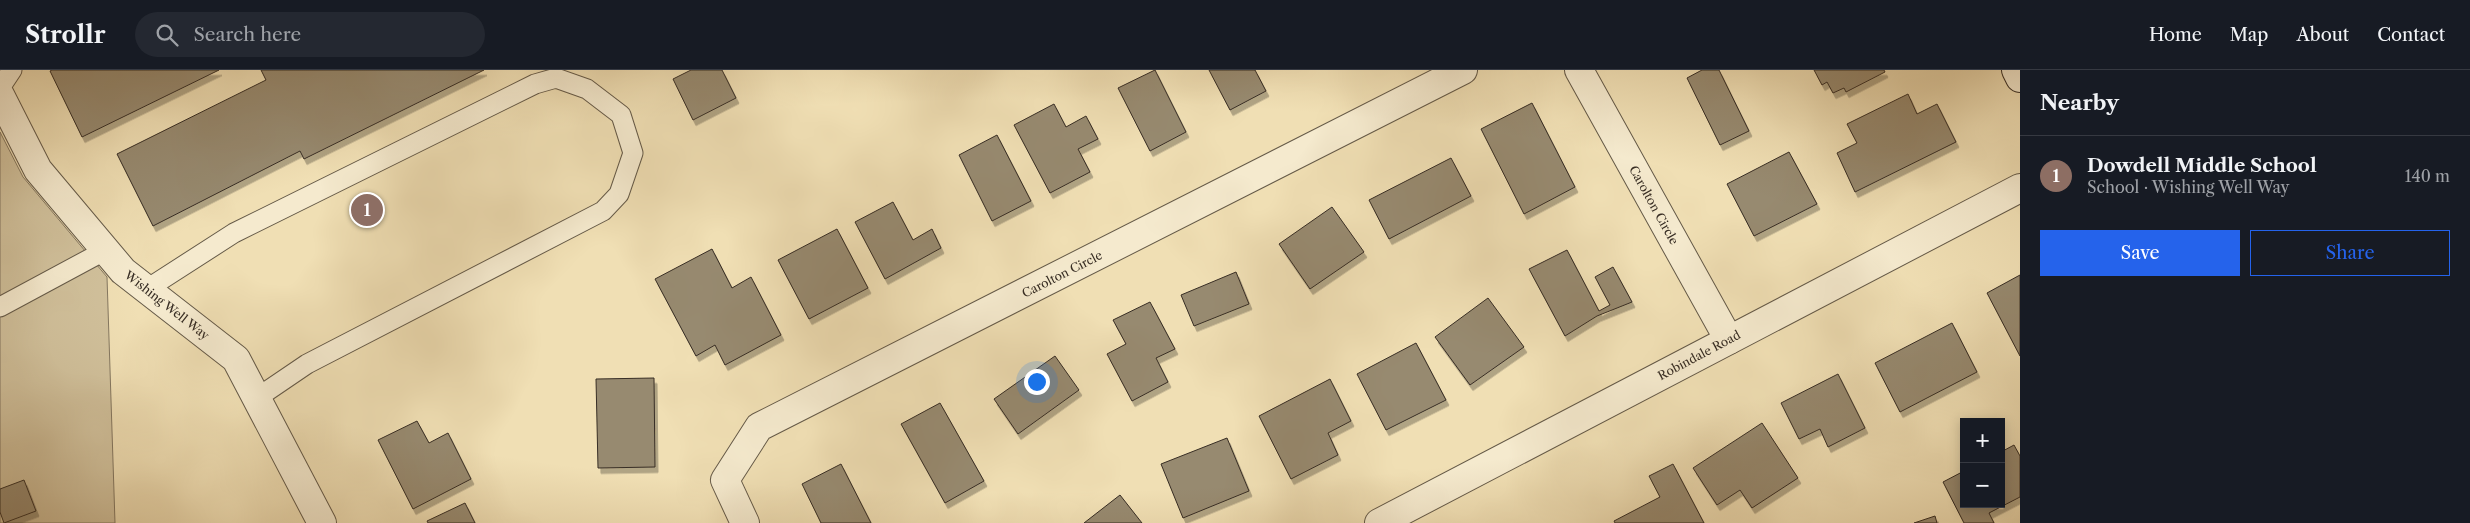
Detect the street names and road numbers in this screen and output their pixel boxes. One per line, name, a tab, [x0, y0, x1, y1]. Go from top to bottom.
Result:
street label: Carolton Circle	[1626, 163, 1682, 247]
street label: Carolton Circle	[1019, 247, 1105, 301]
street label: Wishing Well Way	[121, 267, 213, 343]
street label: Robindale Road	[1655, 327, 1743, 383]

